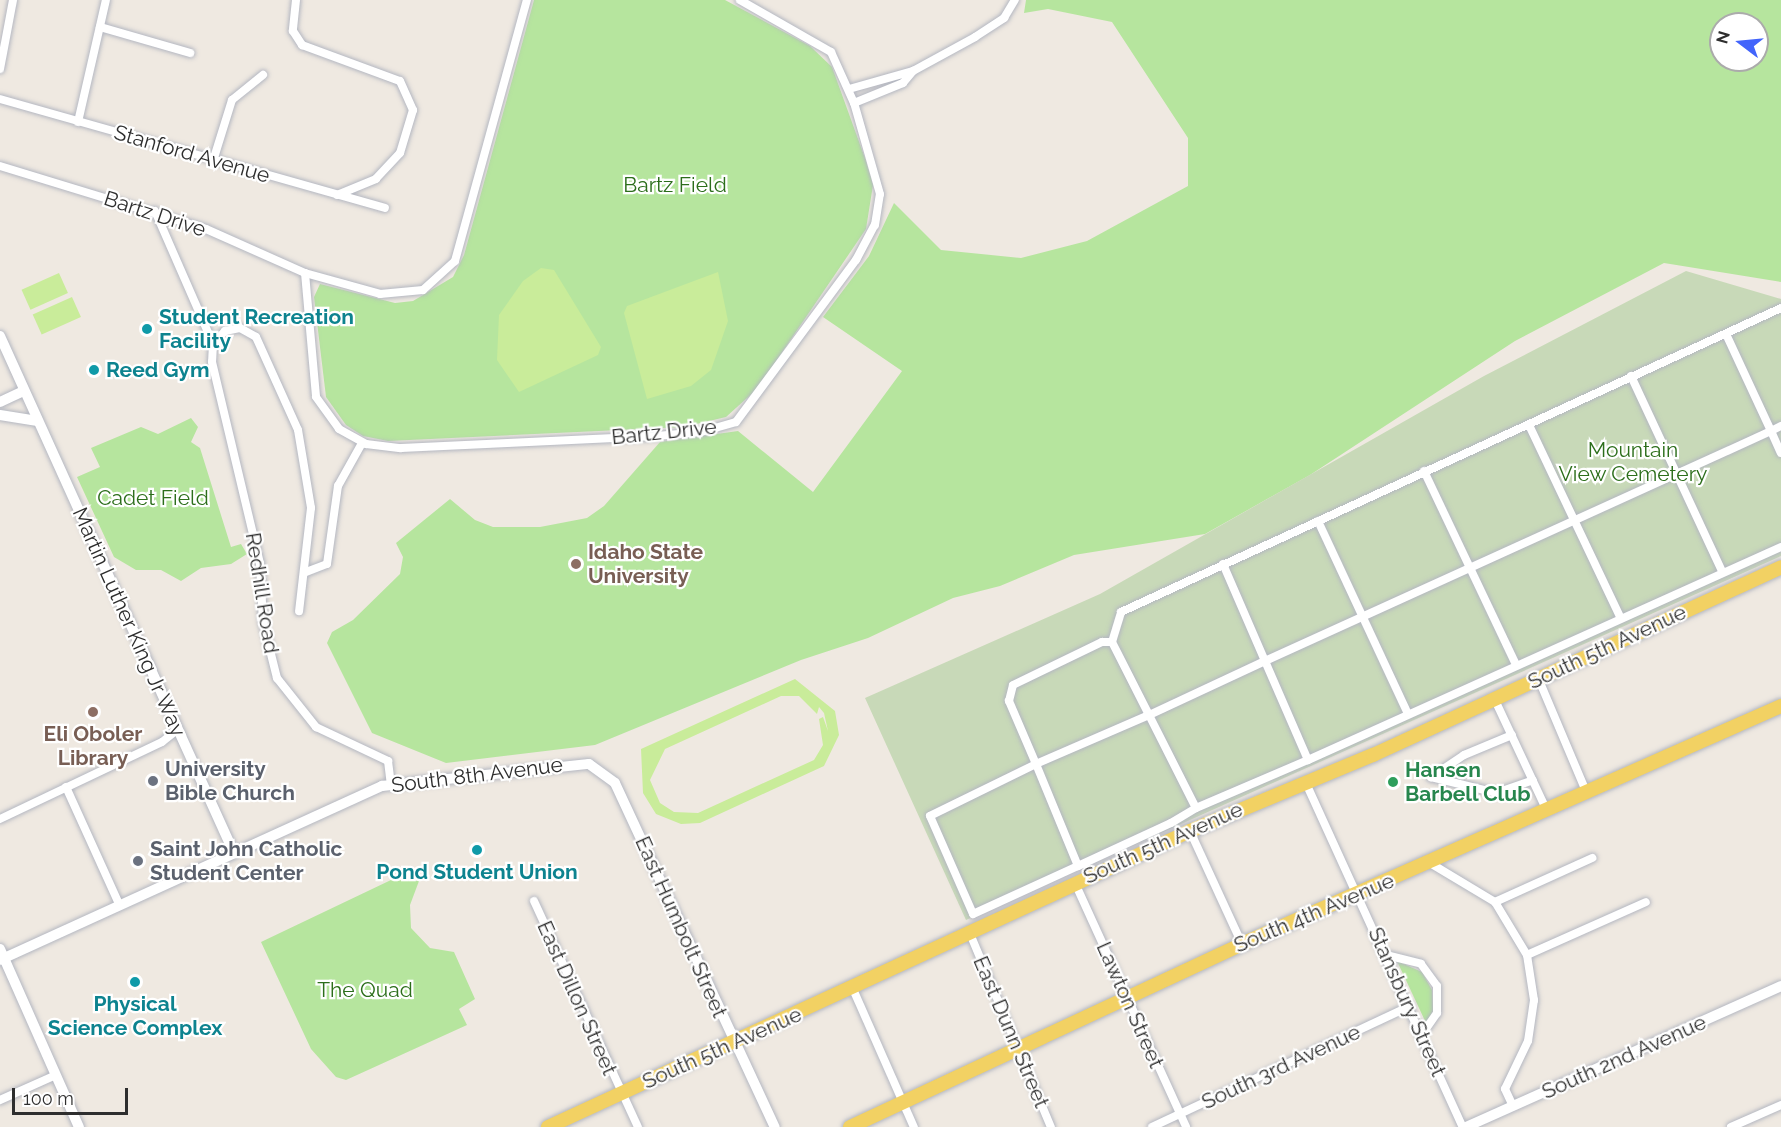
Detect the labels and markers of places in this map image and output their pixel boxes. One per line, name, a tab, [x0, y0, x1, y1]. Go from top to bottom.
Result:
place label: Student Recreation Facility	[159, 304, 354, 354]
marker: Student Recreation Facility	[140, 322, 154, 336]
place label: Reed Gym	[106, 357, 209, 383]
marker: Reed Gym	[87, 363, 101, 377]
place label: Idaho State University	[588, 539, 703, 589]
marker: Idaho State University	[569, 557, 583, 571]
marker: Eli Oboler Library	[86, 705, 100, 719]
place label: Eli Oboler Library	[44, 721, 142, 771]
place label: University Bible Church	[165, 756, 295, 806]
place label: Hansen Barbell Club	[1405, 757, 1531, 807]
marker: University Bible Church	[146, 774, 160, 788]
marker: Hansen Barbell Club	[1386, 775, 1400, 789]
place label: Saint John Catholic Student Center	[150, 836, 343, 886]
marker: Pond Student Union	[470, 843, 484, 857]
marker: Saint John Catholic Student Center	[131, 854, 145, 868]
place label: Pond Student Union	[376, 859, 578, 885]
marker: Physical Science Complex	[128, 975, 142, 989]
place label: Physical Science Complex	[48, 991, 222, 1041]

